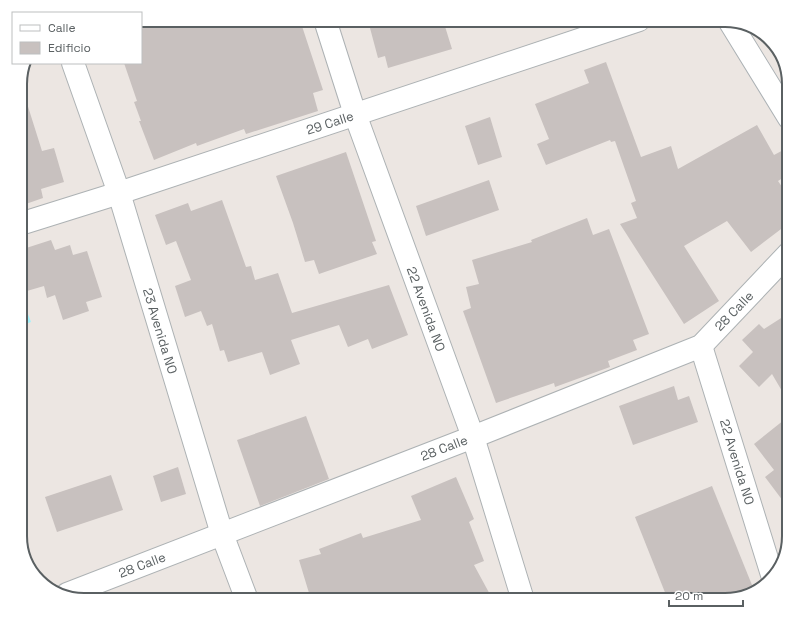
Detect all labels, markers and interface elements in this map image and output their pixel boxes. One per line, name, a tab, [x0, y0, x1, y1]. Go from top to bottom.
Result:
legend	[12, 12, 142, 64]
text: Calle	[48, 20, 76, 36]
text: Edificio	[48, 40, 91, 56]
street label: 29 Calle	[304, 107, 356, 139]
street label: 22 Avenida NO	[403, 264, 449, 354]
street label: 23 Avenida NO	[139, 286, 181, 376]
street label: 28 Calle	[711, 287, 757, 335]
street label: 22 Avenida NO	[716, 417, 758, 507]
street label: 28 Calle	[418, 431, 470, 465]
street label: 28 Calle	[116, 548, 168, 582]
scale bar	[669, 582, 743, 608]
text: 20 m	[675, 588, 703, 604]

